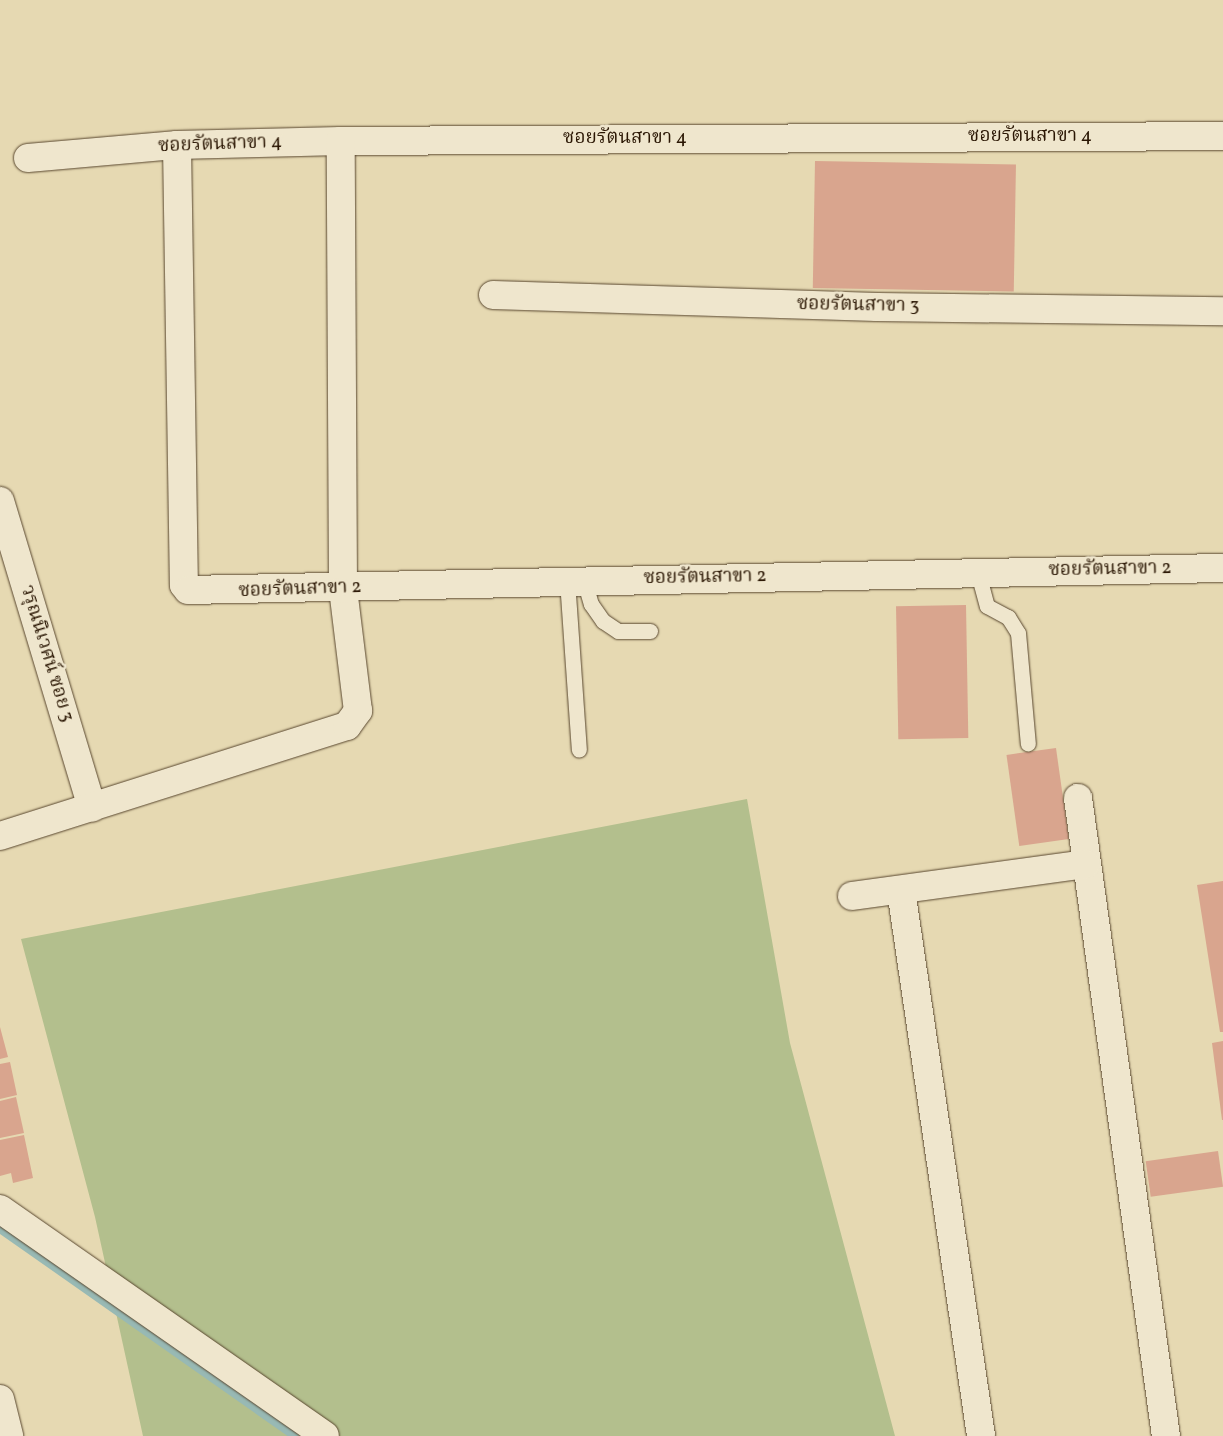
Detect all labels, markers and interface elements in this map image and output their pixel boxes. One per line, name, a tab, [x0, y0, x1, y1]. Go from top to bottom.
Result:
street label: ซอยรัตนสาขา 4	[968, 126, 1092, 148]
street label: ซอยรัตนสาขา 4	[563, 128, 687, 150]
street label: ซอยรัตนสาขา 4	[158, 131, 282, 159]
street label: ซอยรัตนสาขา 3	[796, 294, 920, 318]
street label: ซอยรัตนสาขา 2	[1048, 558, 1172, 582]
street label: ซอยรัตนสาขา 2	[643, 566, 767, 590]
street label: ซอยรัตนสาขา 2	[238, 576, 362, 604]
street label: วรุณนิเวศน์ ซอย 3	[14, 583, 78, 725]

